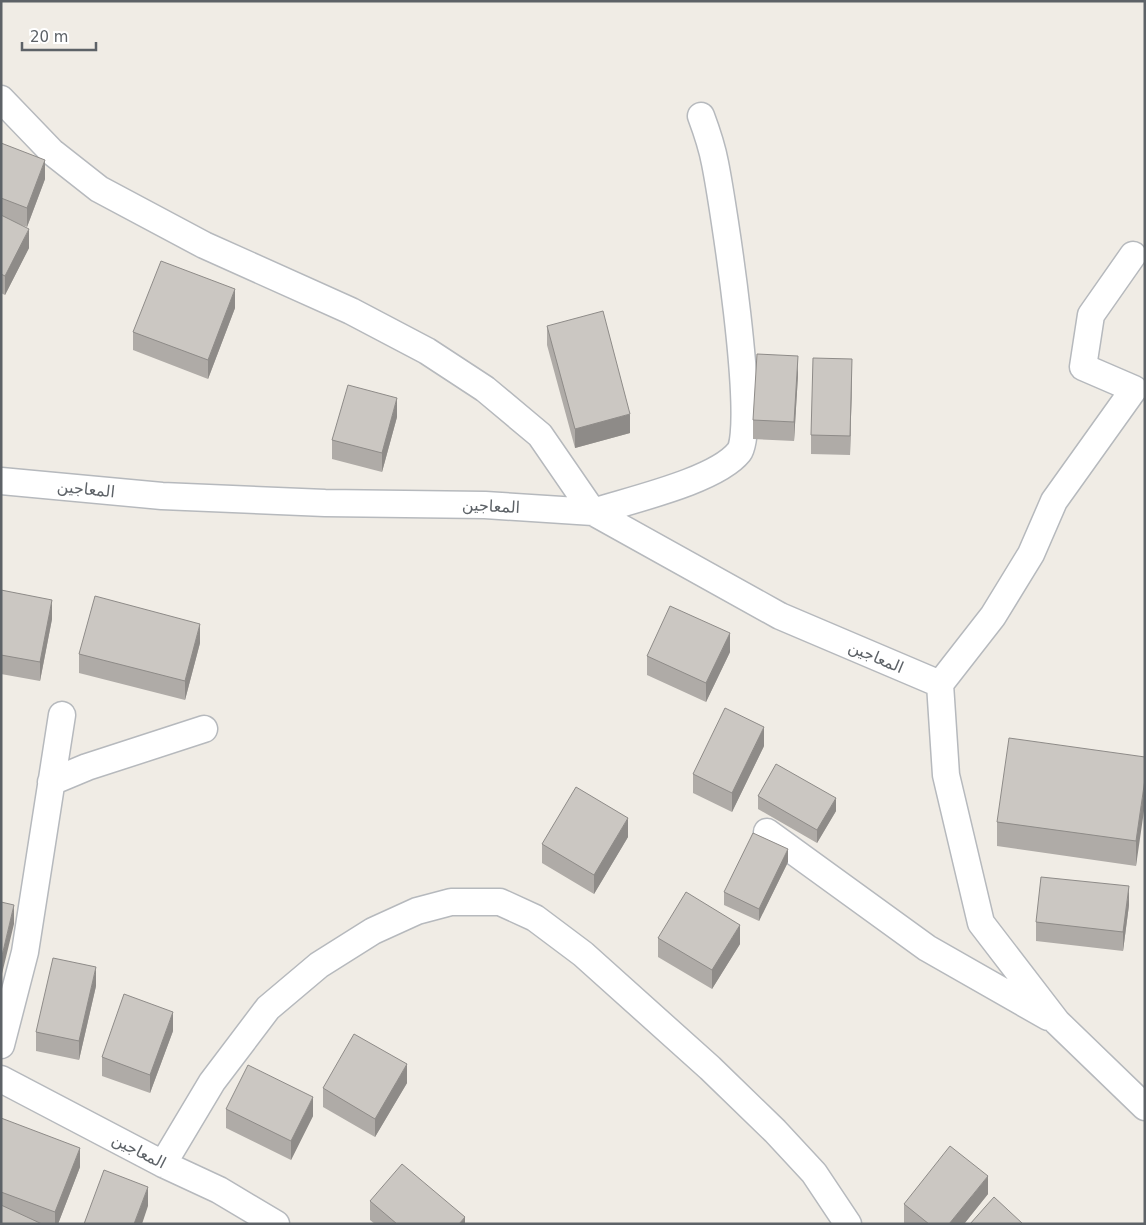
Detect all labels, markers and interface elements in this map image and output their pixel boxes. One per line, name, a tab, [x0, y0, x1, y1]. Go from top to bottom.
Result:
scale bar	[22, 20, 96, 52]
text: 20 m	[30, 28, 68, 46]
street label: المعاجين	[56, 477, 116, 502]
street label: المعاجين	[461, 495, 520, 518]
street label: المعاجين	[845, 637, 906, 678]
street label: المعاجين	[108, 1129, 169, 1174]

